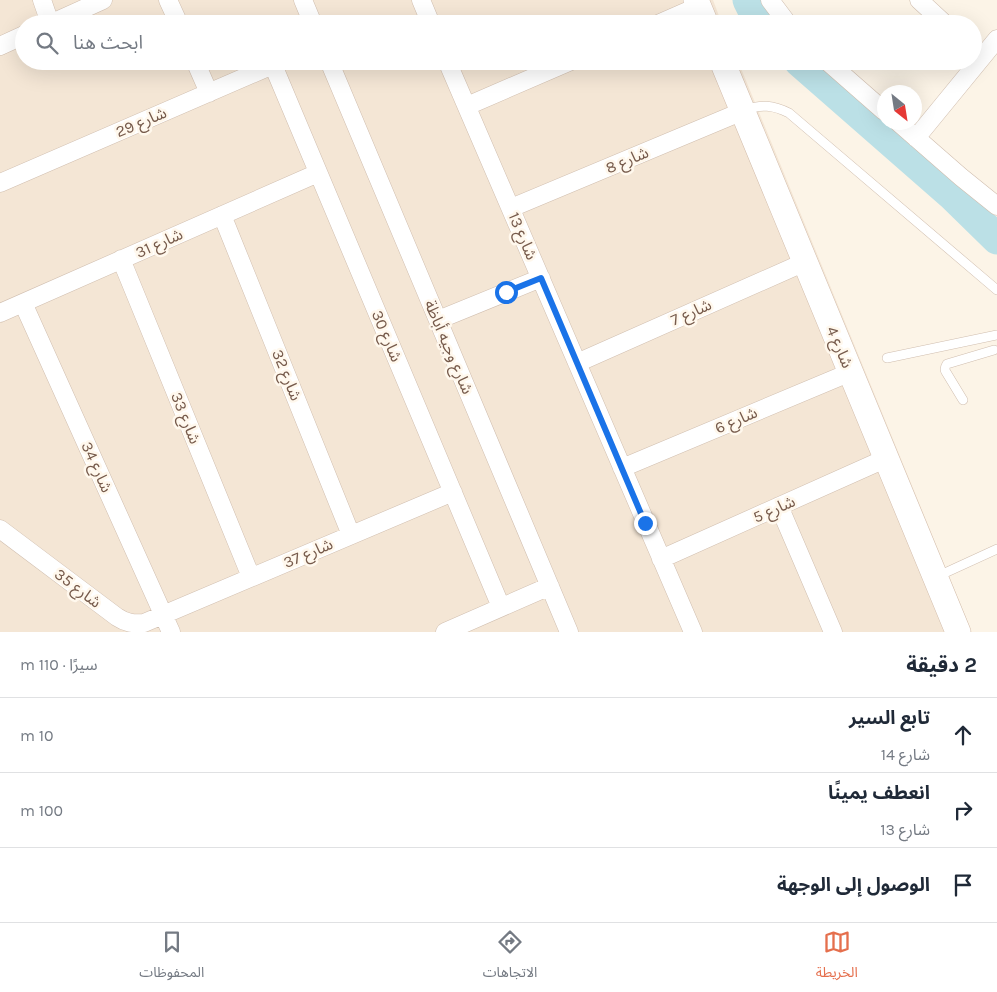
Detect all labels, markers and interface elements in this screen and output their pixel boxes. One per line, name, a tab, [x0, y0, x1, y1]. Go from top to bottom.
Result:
search box	[15, 15, 982, 70]
icon: search	[33, 29, 61, 57]
text: ابحث هنا	[73, 32, 143, 54]
north arrow	[877, 85, 922, 130]
street label: شارع 29	[113, 103, 171, 144]
street label: شارع 8	[603, 142, 653, 180]
street label: شارع 13	[502, 209, 541, 264]
street label: شارع 31	[132, 224, 187, 265]
route start	[495, 281, 518, 304]
street label: شارع 7	[668, 295, 715, 332]
street label: شارع وجيه أباظة	[418, 297, 477, 398]
street label: شارع 30	[365, 307, 406, 366]
street label: شارع 4	[820, 323, 857, 372]
street label: شارع 32	[265, 347, 306, 405]
street label: شارع 33	[164, 389, 205, 448]
street label: شارع 6	[712, 403, 761, 440]
street label: شارع 34	[75, 439, 117, 496]
street label: شارع 5	[750, 491, 799, 529]
route end	[634, 512, 657, 535]
street label: شارع 37	[280, 534, 337, 575]
street label: شارع 35	[49, 564, 105, 614]
text: 2 دقيقة	[906, 653, 977, 677]
text: سيرًا · 110 m	[20, 655, 98, 674]
text: تابع السير	[849, 707, 930, 729]
icon: ahead	[949, 721, 977, 749]
text: 10 m	[20, 726, 54, 745]
text: شارع 14	[881, 745, 930, 764]
text: انعطف يمينًا	[828, 782, 930, 804]
icon: right	[949, 796, 977, 824]
text: 100 m	[20, 801, 63, 820]
text: شارع 13	[880, 820, 930, 839]
icon: arrive	[949, 871, 977, 899]
text: الوصول إلى الوجهة	[777, 874, 930, 896]
tab: المحفوظات	[139, 928, 204, 987]
tab: الاتجاهات	[483, 928, 537, 987]
tab: الخريطة	[816, 928, 858, 987]

